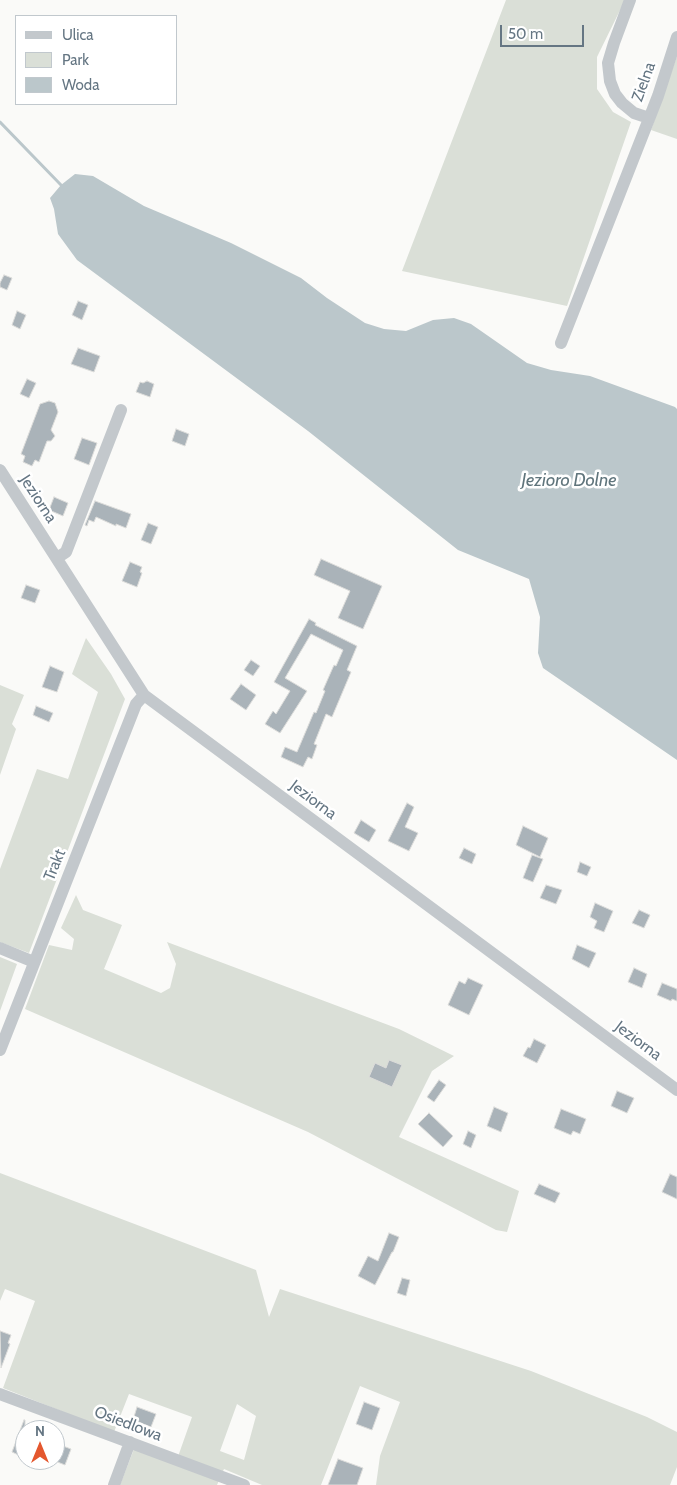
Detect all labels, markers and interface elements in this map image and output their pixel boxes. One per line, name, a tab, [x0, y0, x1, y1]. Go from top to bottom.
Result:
legend	[15, 15, 178, 105]
scale bar	[502, 15, 586, 47]
text: 50 m	[508, 25, 543, 43]
text: Ulica	[62, 26, 93, 44]
text: Park	[62, 51, 89, 69]
street label: Zielna	[628, 60, 660, 104]
text: Woda	[62, 76, 99, 94]
water label: Jezioro Dolne	[521, 470, 617, 492]
street label: Jeziorna	[15, 471, 61, 527]
street label: Jeziorna	[286, 776, 340, 824]
street label: Trakt	[40, 846, 70, 884]
street label: Jeziorna	[611, 1017, 665, 1065]
street label: Osiedlowa	[91, 1402, 165, 1446]
north arrow	[15, 1420, 65, 1470]
text: N	[35, 1422, 45, 1440]

